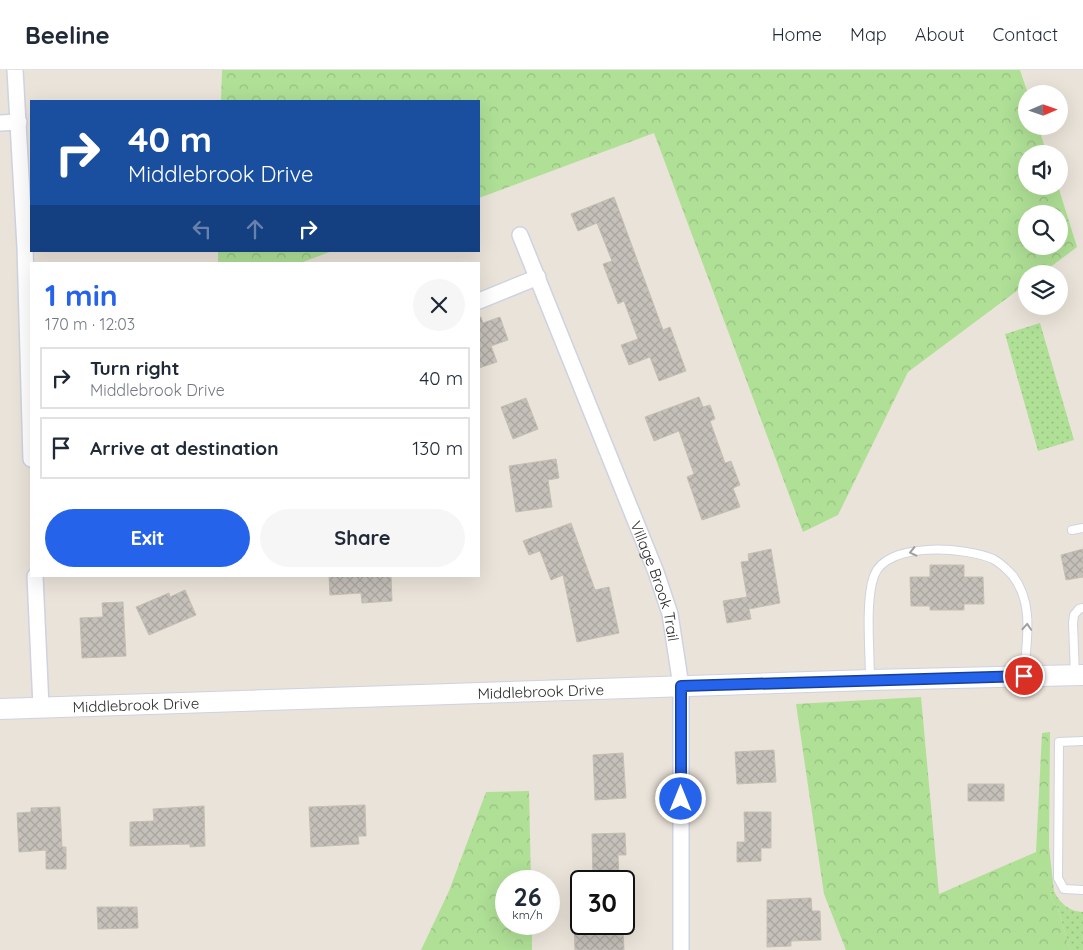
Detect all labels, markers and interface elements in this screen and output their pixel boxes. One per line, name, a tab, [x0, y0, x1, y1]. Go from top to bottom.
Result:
text: Beeline	[25, 20, 110, 50]
text: Home	[772, 23, 822, 46]
text: Map	[850, 23, 887, 46]
text: About	[915, 23, 965, 46]
text: Contact	[993, 23, 1058, 46]
north arrow	[1018, 85, 1068, 135]
map controls	[1018, 85, 1068, 315]
text: 40 m	[128, 117, 212, 161]
icon: right	[45, 120, 110, 185]
button: sound	[1018, 145, 1068, 195]
text: Middlebrook Drive	[128, 160, 313, 188]
button: search	[1018, 205, 1068, 255]
icon: left	[188, 215, 216, 243]
icon: ahead	[241, 215, 269, 243]
icon: right	[294, 215, 322, 243]
button: layers	[1018, 265, 1068, 315]
text: 1 min	[45, 276, 118, 314]
button: close	[413, 279, 465, 331]
text: 170 m · 12:03	[45, 314, 135, 334]
text: Turn right	[90, 356, 179, 380]
icon: right	[47, 364, 75, 392]
text: 40 m	[419, 366, 463, 390]
text: Middlebrook Drive	[90, 380, 225, 400]
icon: arrive	[47, 434, 75, 462]
text: Arrive at destination	[90, 436, 279, 460]
text: 130 m	[412, 436, 463, 460]
button: Exit	[45, 509, 250, 567]
button: Share	[260, 509, 465, 567]
street label: Village Brook Trail	[627, 518, 684, 642]
one-way arrow	[908, 546, 917, 557]
one-way arrow	[1022, 623, 1033, 631]
pin	[1003, 655, 1045, 697]
icon: arrive	[1010, 662, 1038, 690]
street label: Middlebrook Drive	[477, 679, 604, 703]
street label: Middlebrook Drive	[72, 693, 199, 716]
position arrow	[654, 772, 706, 824]
speed limit sign: 30	[570, 870, 635, 935]
text: 26	[513, 881, 542, 912]
text: km/h	[512, 907, 543, 922]

